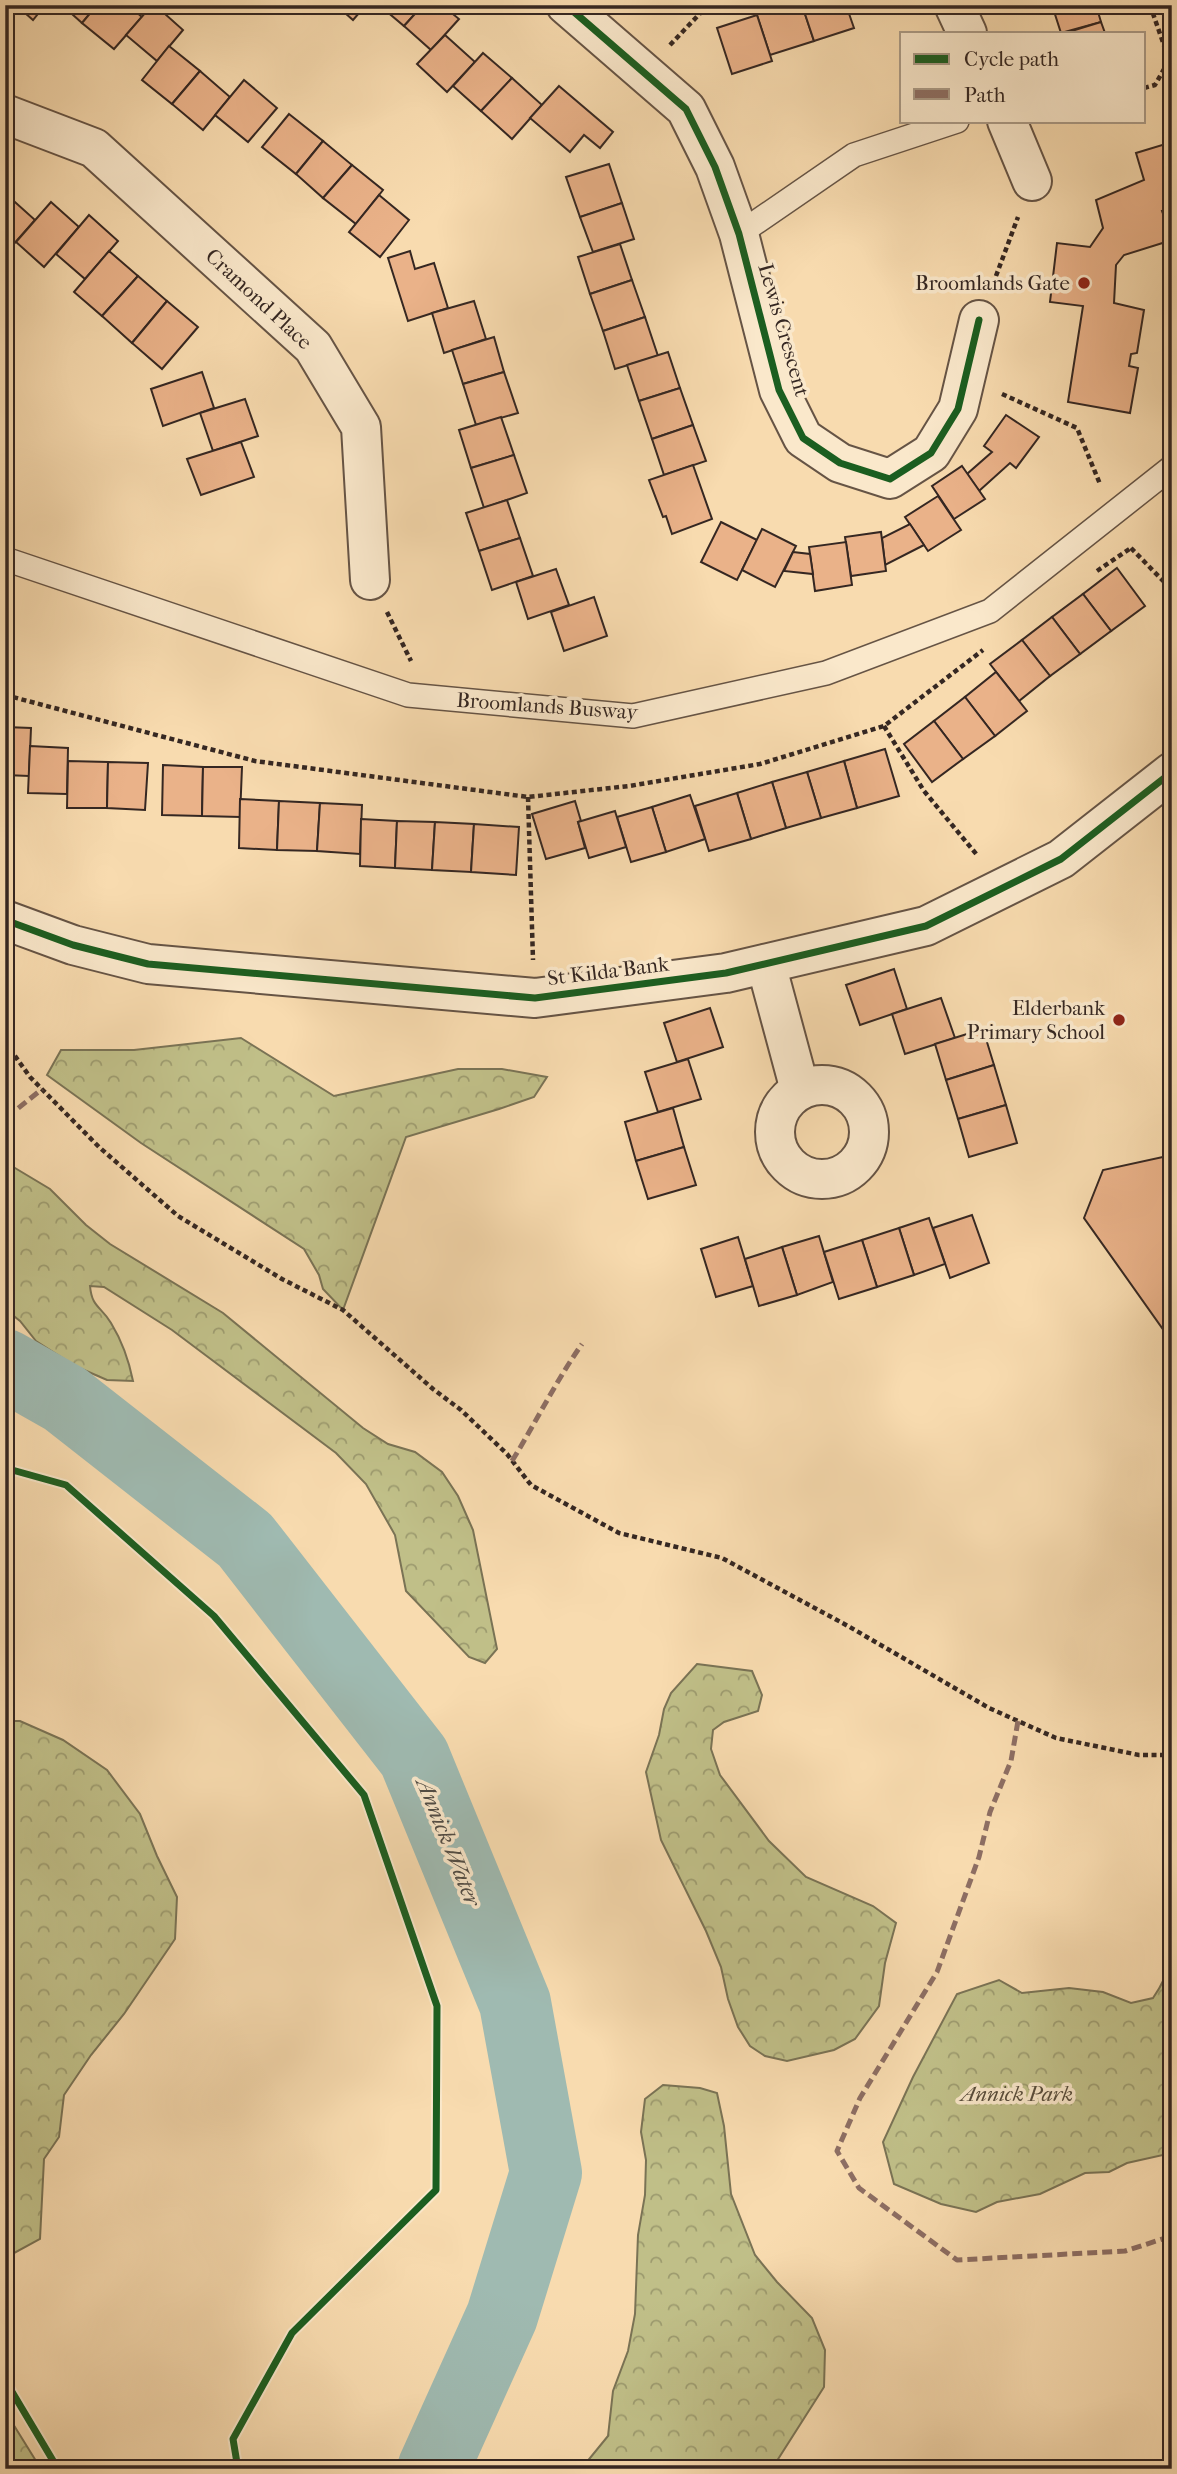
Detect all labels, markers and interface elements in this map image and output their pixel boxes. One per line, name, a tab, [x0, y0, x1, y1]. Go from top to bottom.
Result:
legend	[900, 32, 1146, 122]
text: Cycle path	[964, 47, 1059, 71]
text: Path	[964, 83, 1006, 107]
street label: Cramond Place	[201, 244, 317, 354]
street label: Lewis Crescent	[754, 261, 815, 400]
place label: Broomlands Gate	[915, 271, 1070, 295]
marker: Broomlands Gate	[1076, 275, 1092, 291]
street label: Broomlands Busway	[456, 688, 639, 724]
street label: St Kilda Bank	[546, 952, 670, 990]
place label: Elderbank Primary School	[967, 996, 1105, 1044]
marker: Elderbank Primary School	[1111, 1012, 1127, 1028]
water label: Annick Water	[410, 1772, 487, 1912]
park label: Annick Park	[958, 2082, 1073, 2106]

